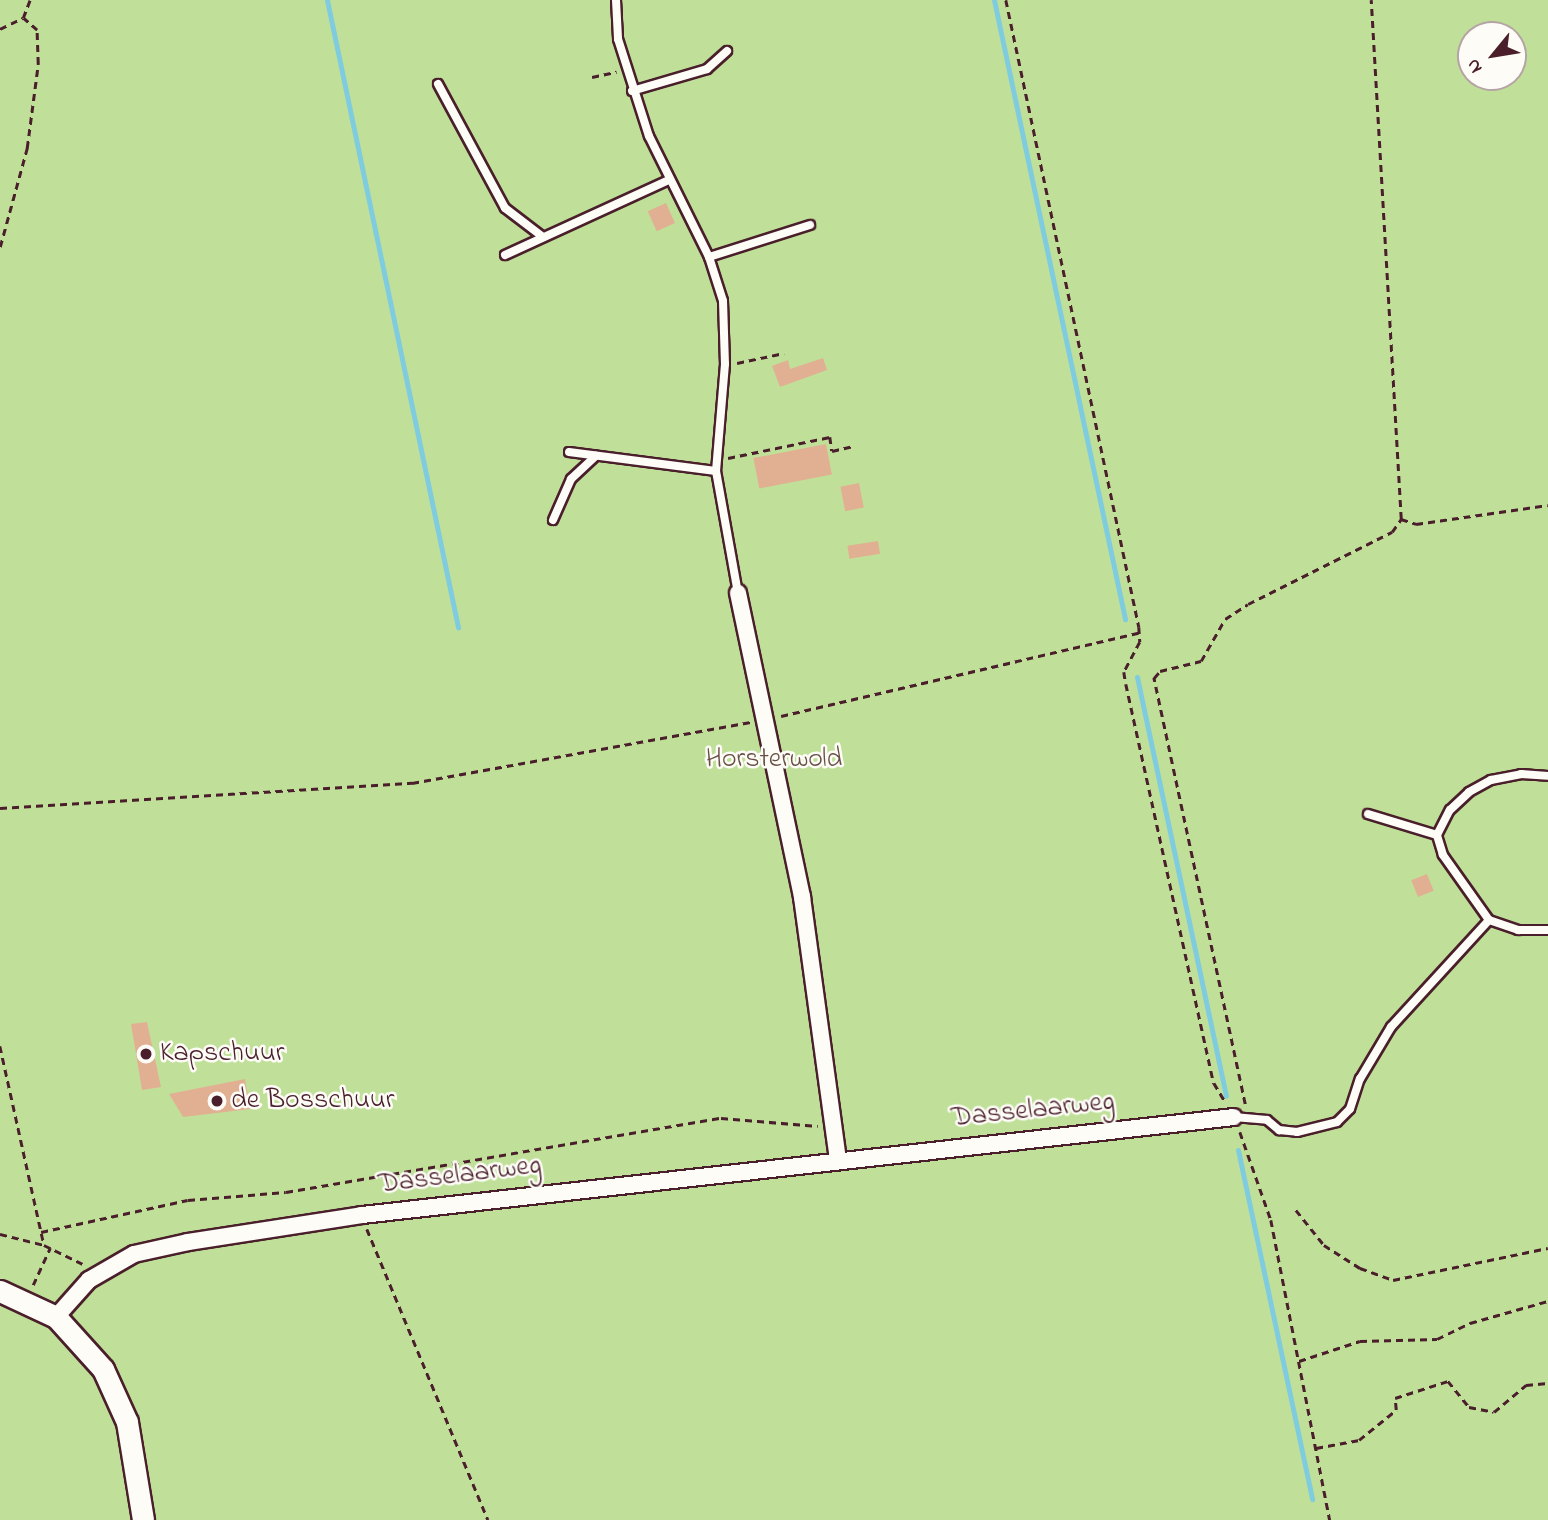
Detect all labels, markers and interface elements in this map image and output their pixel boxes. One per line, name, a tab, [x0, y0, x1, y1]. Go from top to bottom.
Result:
north arrow	[1457, 21, 1527, 91]
text: N	[1460, 53, 1490, 78]
park label: Horsterwold	[706, 743, 842, 777]
place label: Kapschuur	[160, 1037, 284, 1071]
marker: Kapschuur	[138, 1046, 154, 1062]
place label: de Bosschuur	[231, 1084, 394, 1118]
street label: Dasselaarweg	[950, 1086, 1116, 1136]
marker: de Bosschuur	[209, 1093, 225, 1109]
street label: Dasselaarweg	[377, 1149, 543, 1203]

